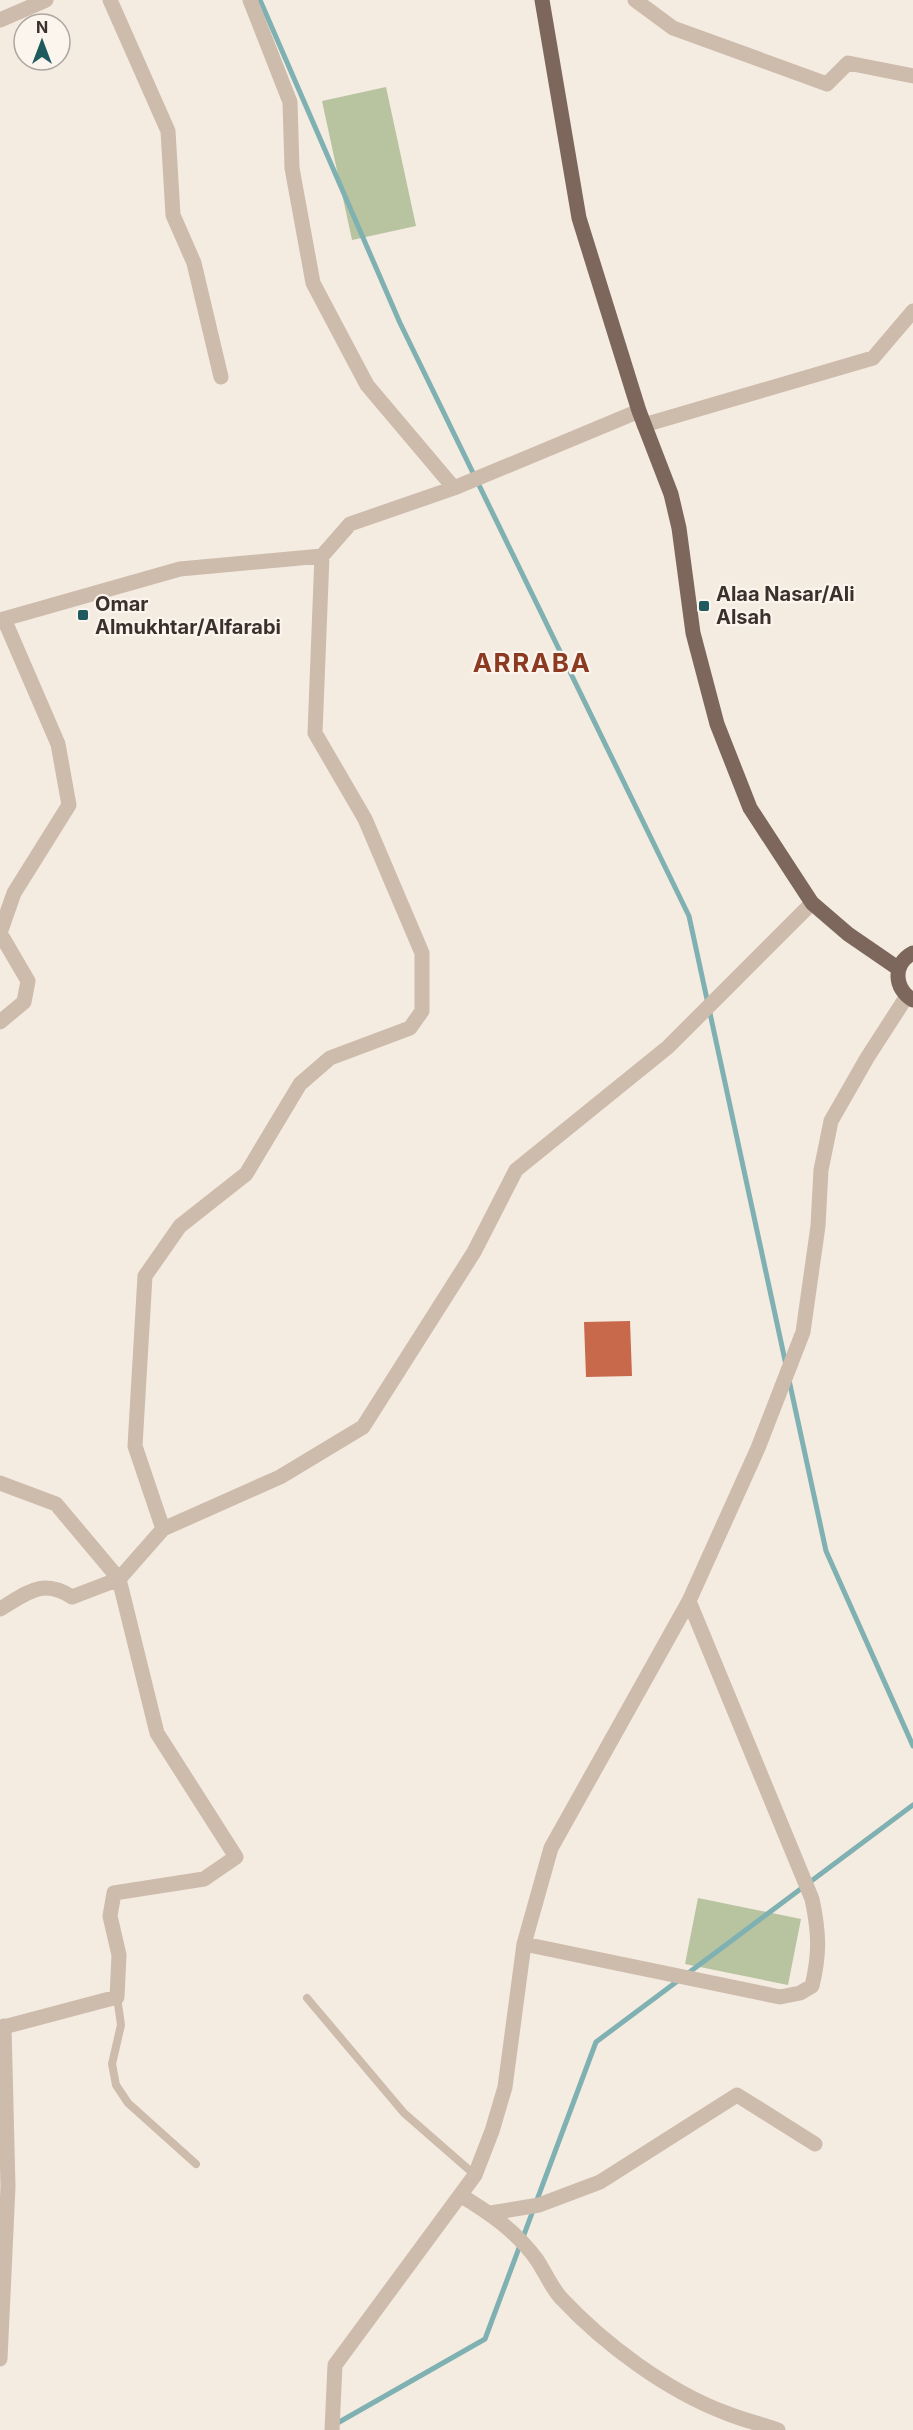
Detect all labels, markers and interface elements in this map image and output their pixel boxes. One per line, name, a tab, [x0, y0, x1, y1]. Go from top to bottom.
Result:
north arrow	[12, 12, 72, 72]
text: N	[36, 17, 48, 37]
place label: Alaa Nasar/Ali Alsah	[716, 582, 855, 629]
place label: Omar Almukhtar/Alfarabi	[95, 592, 281, 639]
marker: Alaa Nasar/Ali Alsah	[697, 599, 711, 613]
marker: Omar Almukhtar/Alfarabi	[76, 608, 90, 622]
district label: ARRABA	[473, 647, 591, 678]

